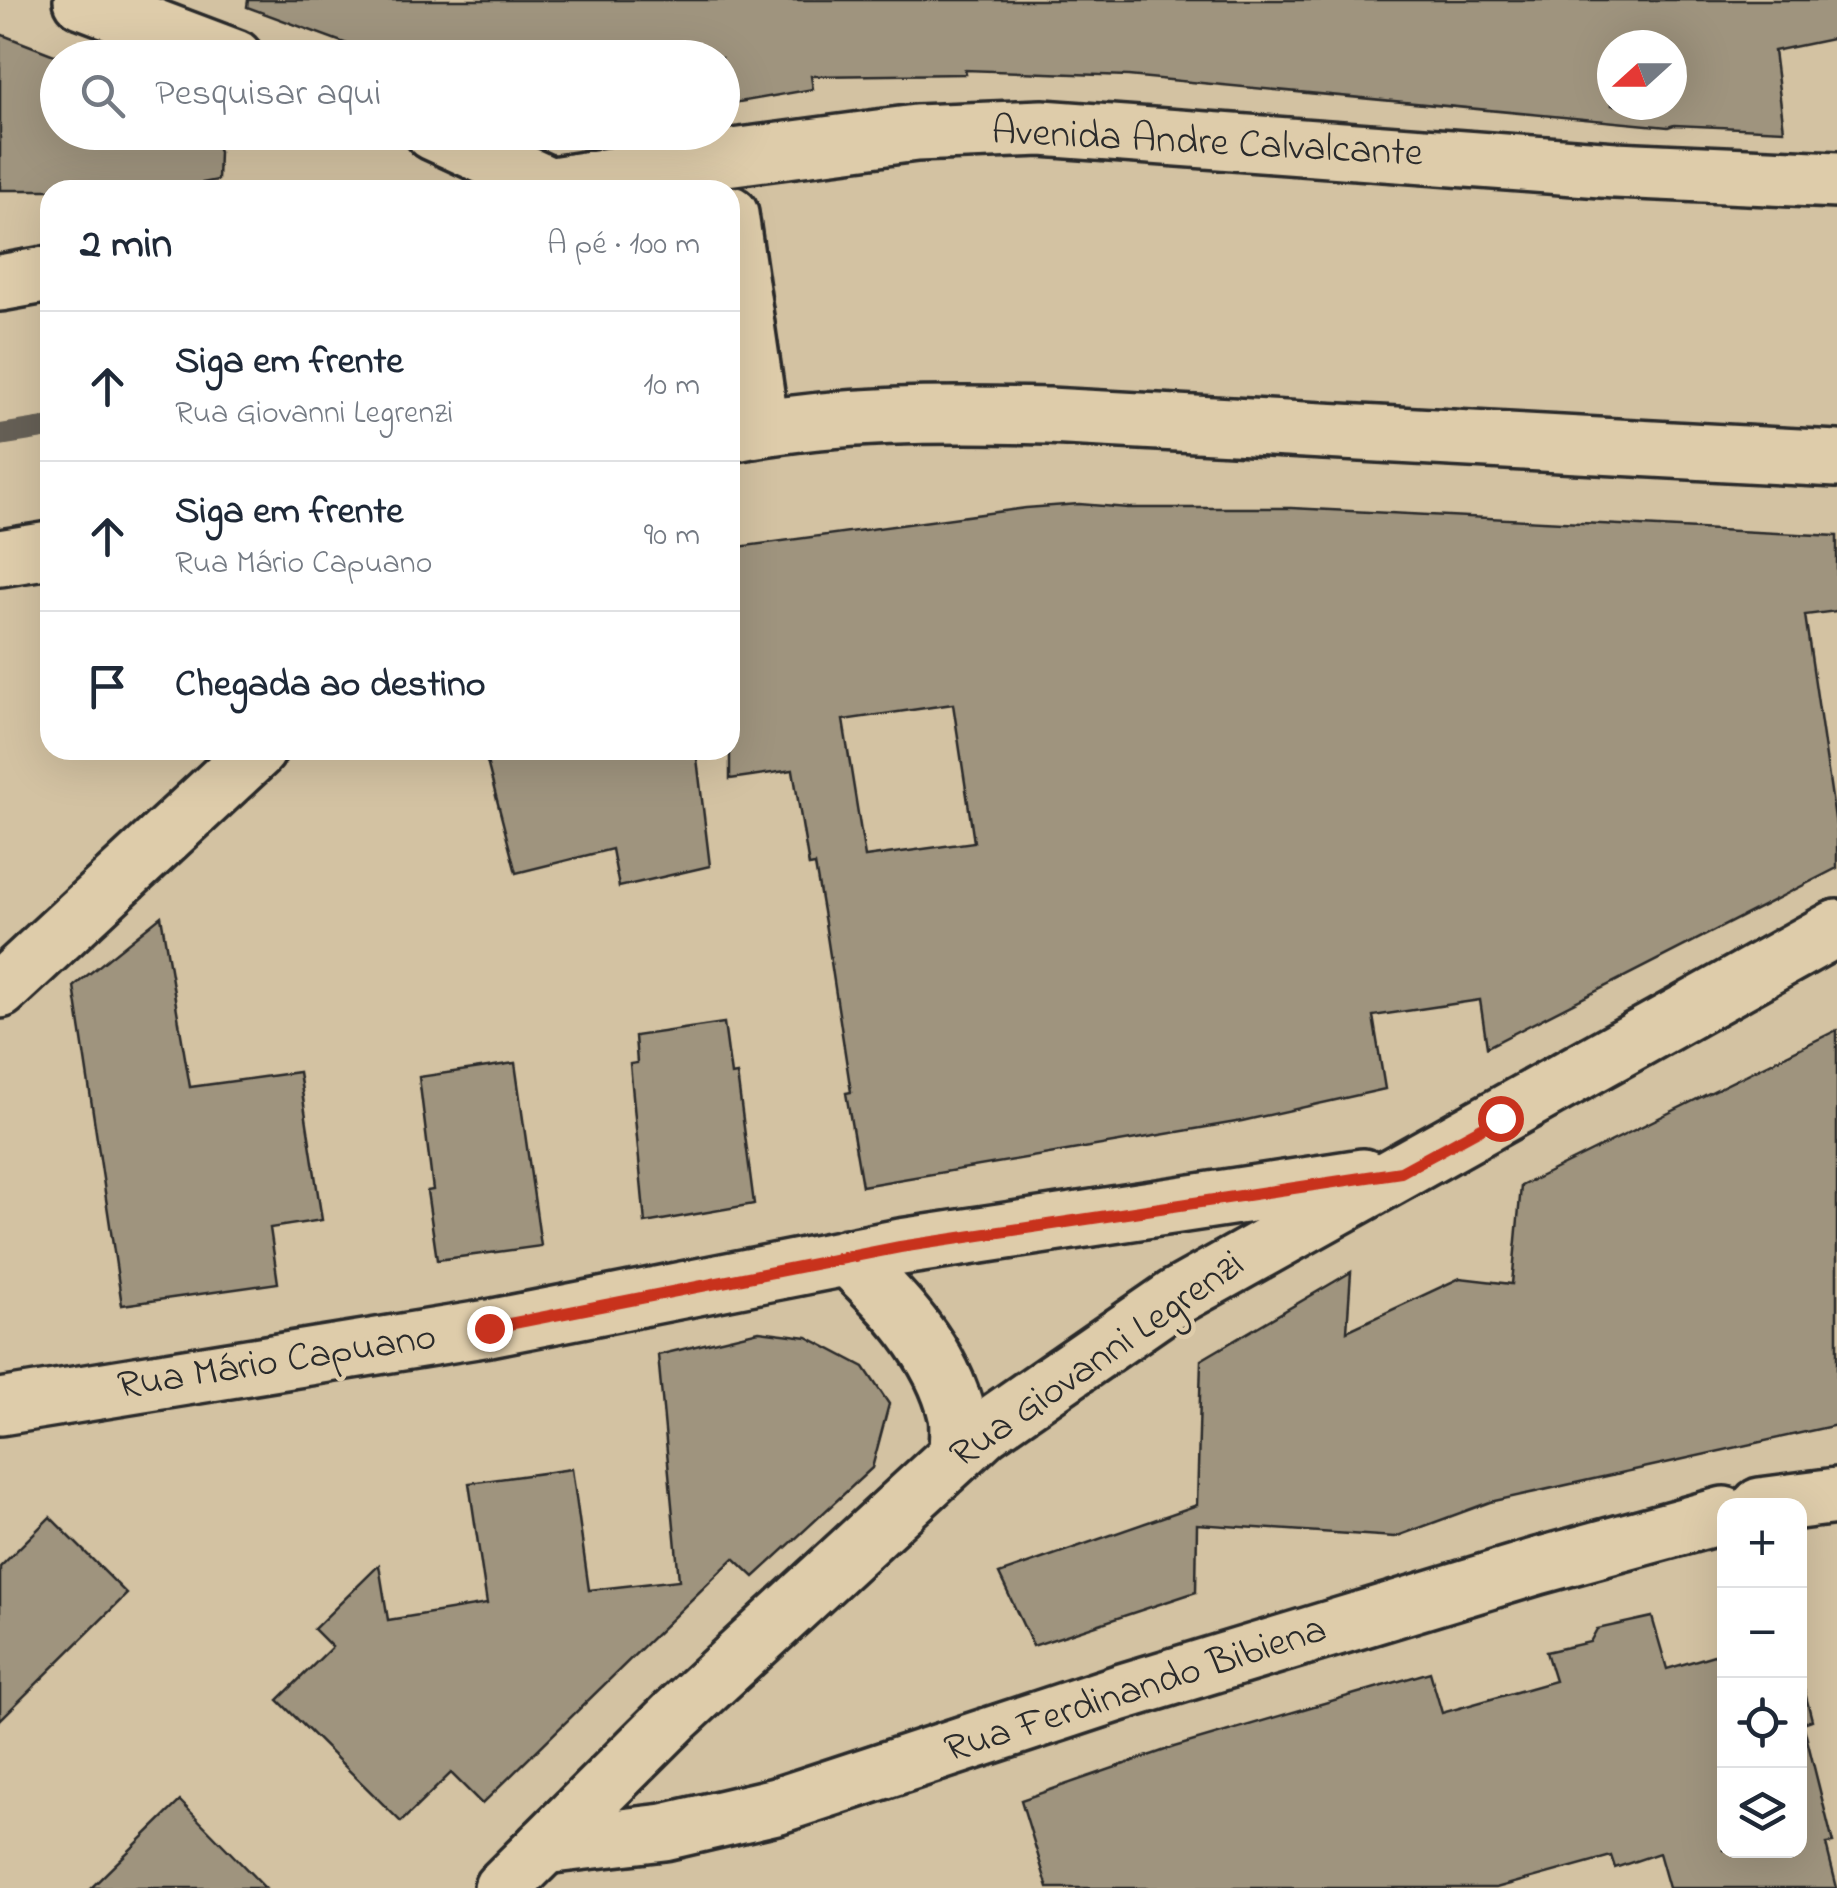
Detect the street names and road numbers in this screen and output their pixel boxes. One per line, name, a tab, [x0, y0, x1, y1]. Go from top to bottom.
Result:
street label: Avenida Andre Calvalcante	[990, 103, 1424, 185]
street label: Rua Giovanni Legrenzi	[939, 1237, 1257, 1485]
street label: Rua Mário Capuano	[114, 1309, 440, 1417]
street label: Rua Ferdinando Bibiena	[937, 1601, 1335, 1781]

